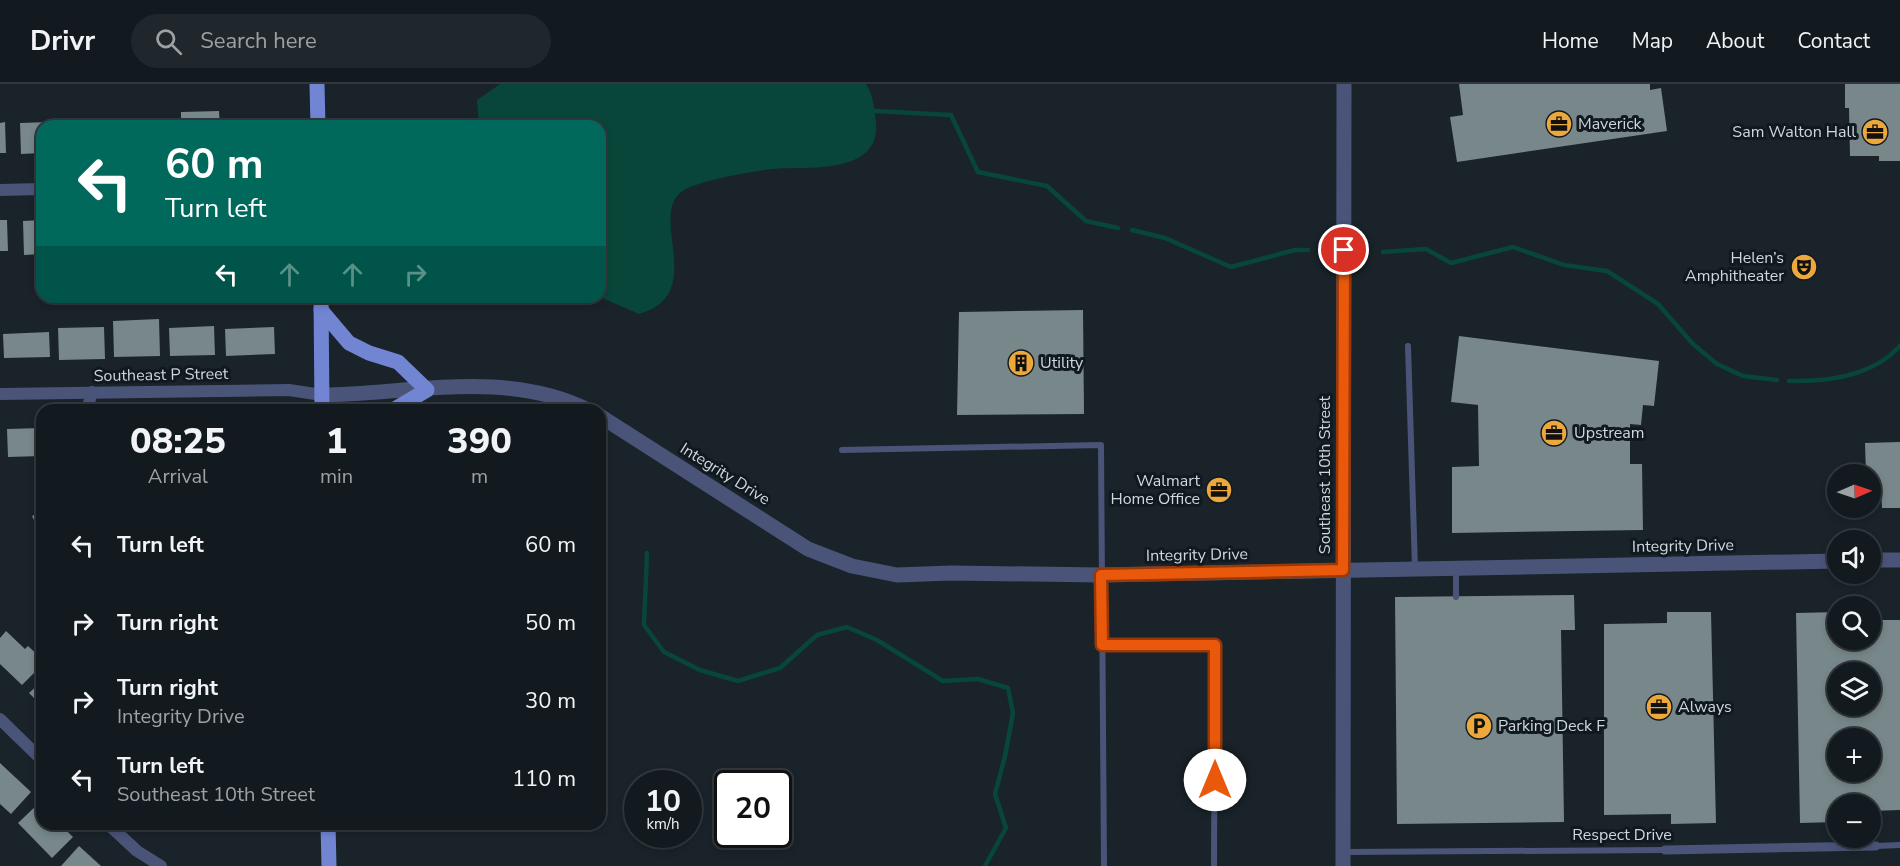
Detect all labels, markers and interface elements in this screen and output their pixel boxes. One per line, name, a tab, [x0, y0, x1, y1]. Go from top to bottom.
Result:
search box	[131, 14, 551, 68]
text: Drivr	[30, 22, 95, 60]
icon: search	[152, 25, 185, 58]
text: Search here	[200, 26, 317, 56]
text: Home	[1542, 27, 1599, 55]
text: Map	[1632, 27, 1673, 55]
text: About	[1706, 27, 1764, 55]
text: Contact	[1797, 27, 1870, 55]
office icon: Maverick	[1544, 109, 1574, 139]
place label: Maverick	[1578, 113, 1643, 135]
office icon: Sam Walton Hall	[1860, 117, 1890, 147]
place label: Sam Walton Hall	[1732, 121, 1856, 143]
text: 60 m	[165, 136, 264, 193]
icon: left	[66, 144, 144, 222]
text: Turn left	[165, 190, 266, 227]
pin	[1318, 224, 1369, 275]
icon: arrive	[1327, 233, 1360, 266]
place label: Helen’s Amphitheater	[1685, 247, 1784, 287]
theatre icon: Helen’s Amphitheater	[1789, 252, 1819, 282]
icon: left	[210, 258, 243, 291]
icon: ahead	[273, 258, 306, 291]
icon: ahead	[336, 258, 369, 291]
icon: right	[399, 258, 432, 291]
building icon: Utility	[1006, 348, 1036, 378]
place label: Utility	[1040, 352, 1084, 374]
street label: Southeast P Street	[94, 363, 229, 387]
street label: Southeast 10th Street	[1314, 395, 1336, 554]
text: 08:25	[130, 417, 226, 466]
text: 1	[326, 417, 347, 466]
text: 390	[447, 417, 512, 466]
office icon: Upstream	[1539, 418, 1569, 448]
place label: Upstream	[1574, 422, 1645, 444]
street label: Integrity Drive	[676, 438, 774, 510]
text: Arrival	[148, 463, 208, 490]
text: min	[320, 463, 353, 490]
text: m	[471, 463, 488, 490]
north arrow	[1827, 464, 1881, 518]
map controls	[1827, 464, 1881, 848]
place label: Walmart Home Office	[1111, 470, 1200, 510]
office icon: Walmart Home Office	[1204, 475, 1234, 505]
icon: left	[66, 529, 99, 562]
text: Turn left	[117, 530, 204, 560]
text: 60 m	[525, 530, 576, 560]
button: sound	[1827, 530, 1881, 584]
street label: Integrity Drive	[1632, 534, 1734, 558]
street label: Integrity Drive	[1146, 543, 1248, 567]
button: search	[1827, 596, 1881, 650]
icon: right	[66, 607, 99, 640]
text: Turn right	[117, 608, 218, 638]
text: 50 m	[525, 608, 576, 638]
button: layers	[1827, 662, 1881, 716]
text: Turn right	[117, 673, 218, 703]
icon: right	[66, 685, 99, 718]
text: 30 m	[525, 686, 576, 716]
office icon: Always	[1644, 692, 1674, 722]
place label: Always	[1678, 696, 1732, 718]
text: Integrity Drive	[117, 703, 245, 730]
parking icon: Parking Deck F	[1464, 711, 1494, 741]
place label: Parking Deck F	[1498, 715, 1605, 737]
button: +	[1827, 728, 1881, 782]
position arrow	[1183, 748, 1247, 812]
text: Turn left	[117, 751, 204, 781]
icon: left	[66, 763, 99, 796]
text: 110 m	[512, 764, 576, 794]
speed limit sign: 20	[714, 770, 792, 848]
text: Southeast 10th Street	[117, 781, 315, 808]
text: 10	[645, 781, 681, 822]
button: −	[1827, 794, 1881, 848]
text: km/h	[646, 814, 680, 834]
street label: Respect Drive	[1572, 824, 1672, 846]

